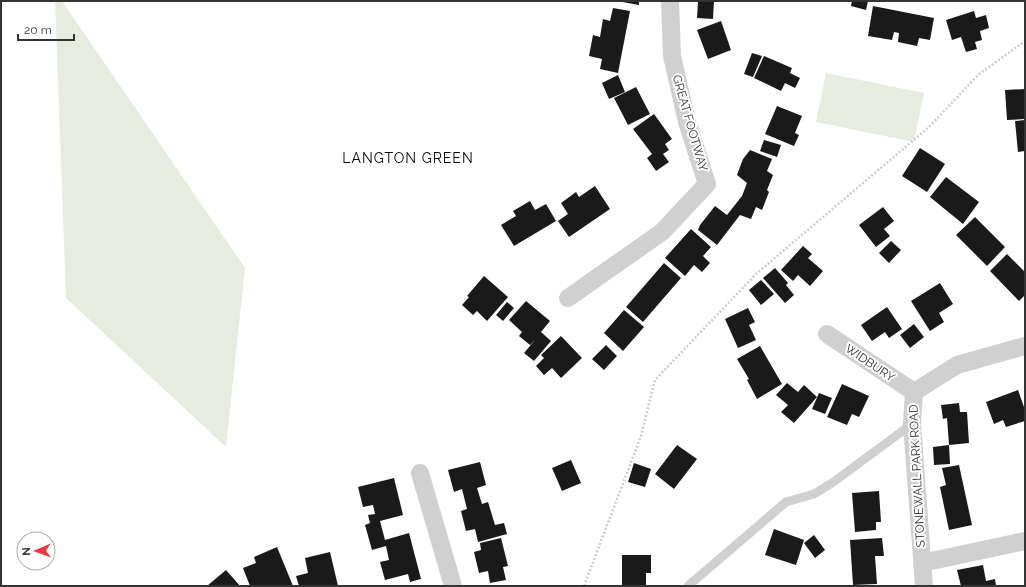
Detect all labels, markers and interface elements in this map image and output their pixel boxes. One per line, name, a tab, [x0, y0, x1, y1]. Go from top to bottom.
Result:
scale bar	[18, 16, 74, 42]
text: 20 m	[24, 23, 52, 37]
street label: GREAT FOOTWAY	[670, 73, 711, 173]
district label: LANGTON GREEN	[342, 150, 474, 166]
street label: WIDBURY	[843, 341, 897, 385]
street label: STONEWALL PARK ROAD	[906, 404, 928, 548]
north arrow	[16, 531, 56, 571]
text: N	[20, 547, 33, 556]

